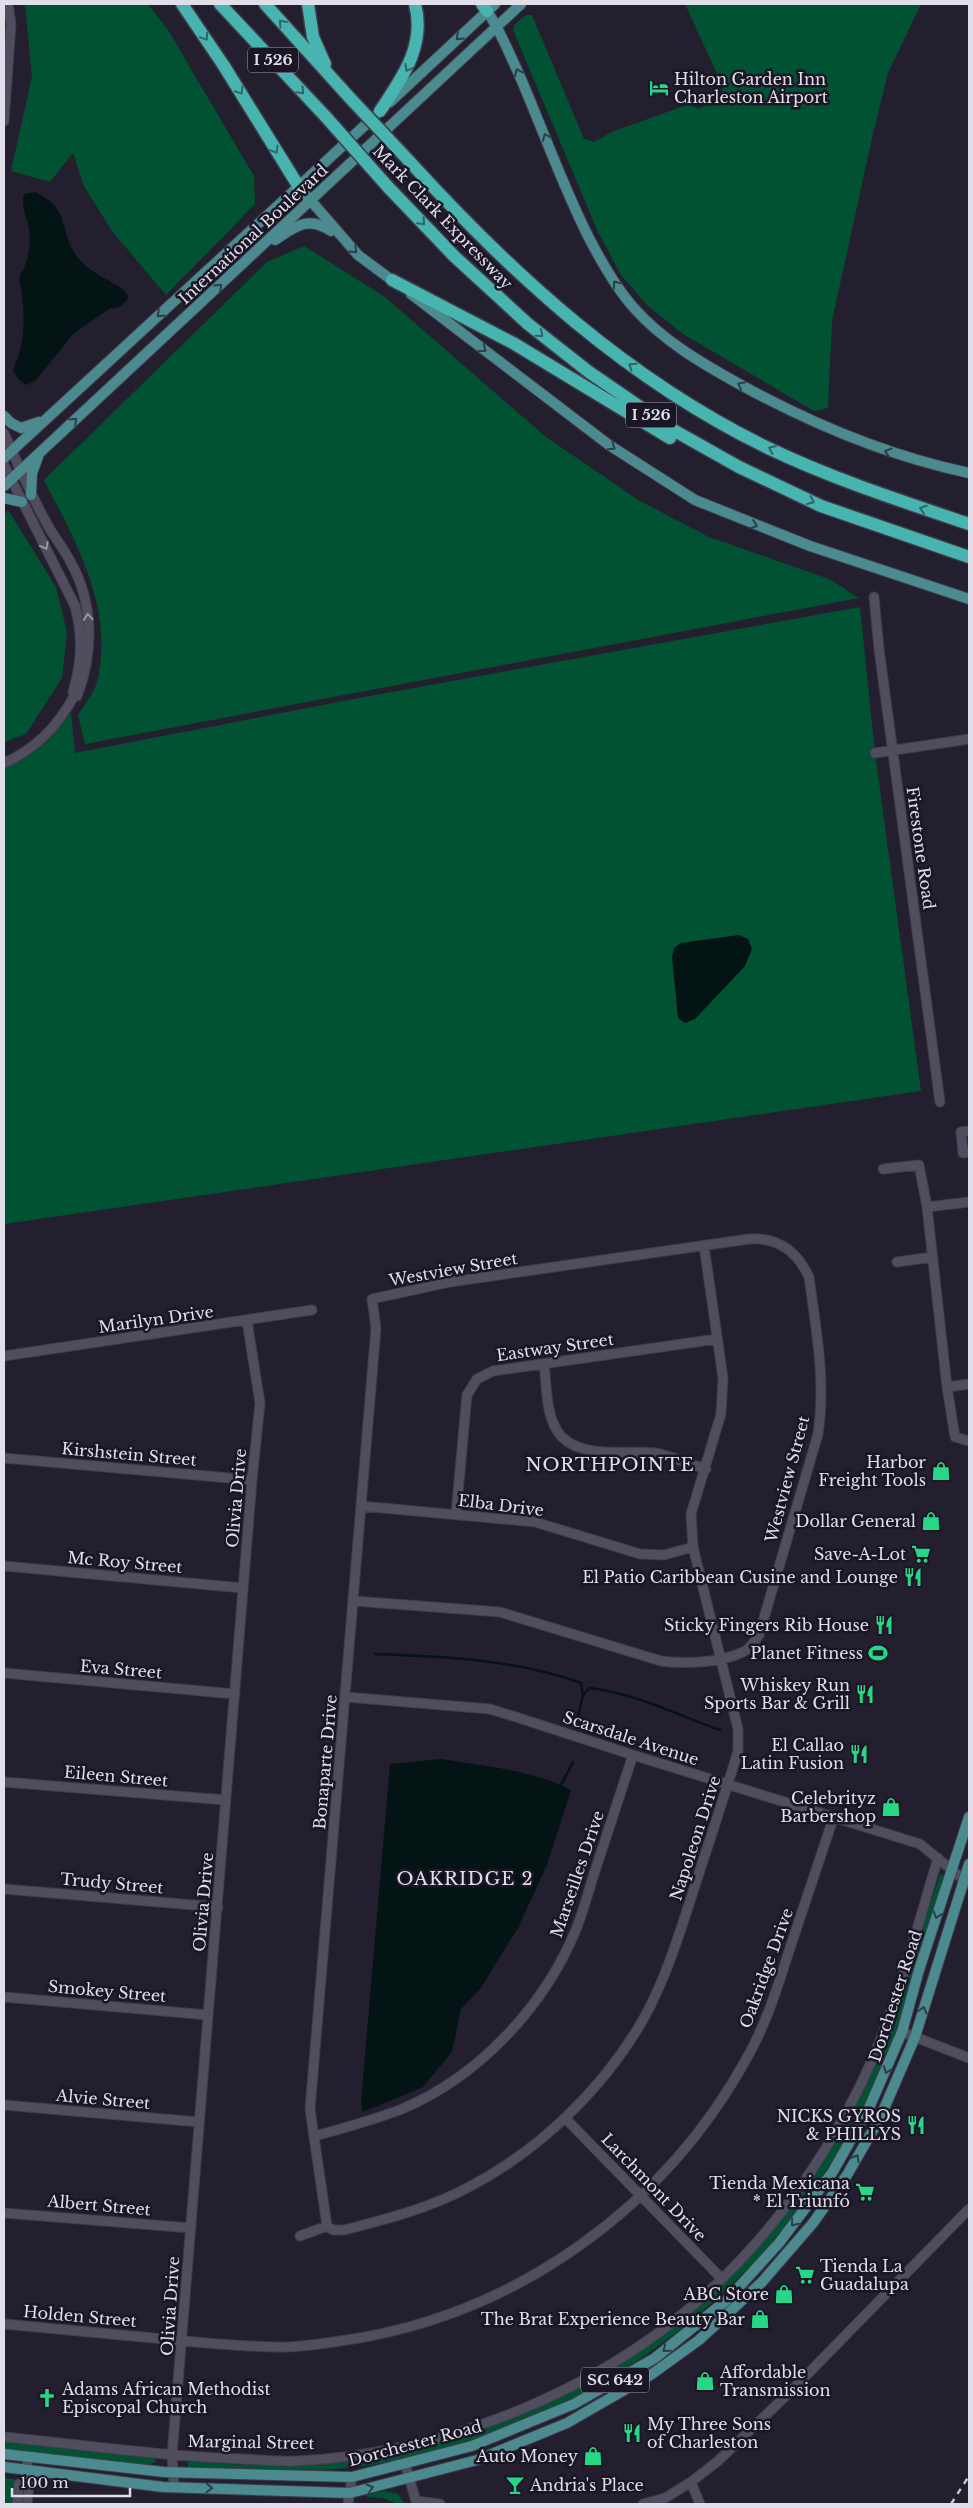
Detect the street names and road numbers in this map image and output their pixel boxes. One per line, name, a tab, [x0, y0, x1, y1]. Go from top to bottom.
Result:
road number: I 526	[248, 48, 298, 72]
street label: Mark Clark Expressway	[369, 141, 518, 294]
street label: International Boulevard	[174, 160, 332, 308]
road number: I 526	[626, 402, 676, 428]
street label: Firestone Road	[902, 785, 940, 911]
street label: Westview Street	[386, 1248, 519, 1290]
street label: Marilyn Drive	[97, 1301, 215, 1337]
street label: Eastway Street	[495, 1329, 615, 1365]
street label: Westview Street	[760, 1414, 814, 1545]
street label: Kirshstein Street	[61, 1438, 197, 1470]
street label: Olivia Drive	[222, 1447, 250, 1549]
street label: Elba Drive	[457, 1490, 545, 1520]
street label: Mc Roy Street	[67, 1547, 183, 1577]
street label: Eva Street	[79, 1655, 163, 1683]
street label: Bonaparte Drive	[309, 1694, 341, 1830]
street label: Scarsdale Avenue	[561, 1707, 701, 1769]
street label: Eileen Street	[63, 1761, 169, 1791]
street label: Napoleon Drive	[665, 1773, 725, 1903]
street label: Marseilles Drive	[546, 1808, 608, 1940]
street label: Olivia Drive	[189, 1851, 217, 1953]
street label: Trudy Street	[60, 1869, 164, 1897]
street label: Oakridge Drive	[735, 1905, 797, 2031]
street label: Dorchester Road	[864, 1927, 926, 2065]
street label: Smokey Street	[47, 1976, 167, 2006]
street label: Alvie Street	[54, 2085, 151, 2113]
street label: Larchmont Drive	[597, 2129, 711, 2245]
street label: Albert Street	[46, 2190, 151, 2219]
street label: Olivia Drive	[157, 2256, 183, 2356]
street label: Holden Street	[22, 2301, 138, 2331]
road number: SC 642	[581, 2368, 649, 2392]
street label: Dorchester Road	[346, 2415, 484, 2470]
street label: Marginal Street	[187, 2431, 315, 2453]

